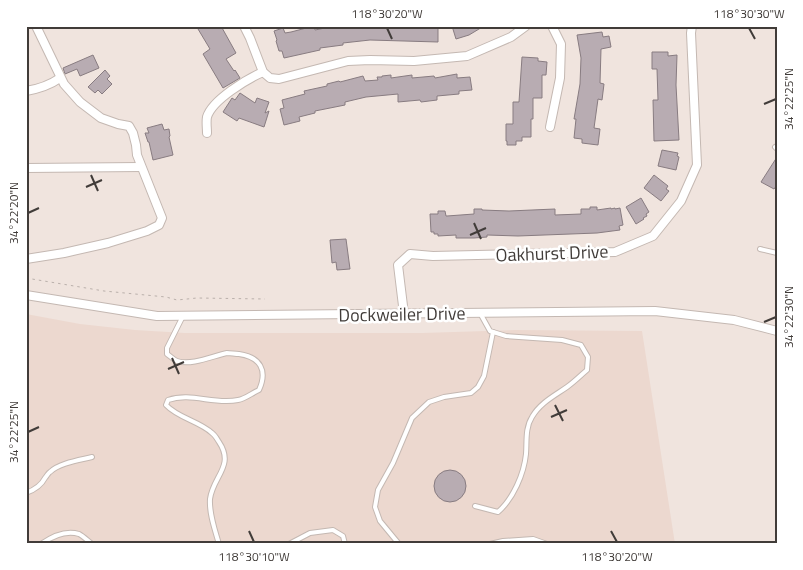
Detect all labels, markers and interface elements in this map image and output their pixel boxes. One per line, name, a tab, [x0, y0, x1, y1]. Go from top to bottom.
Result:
text: 118°30'20"W	[351, 4, 423, 23]
text: 118°30'30"W	[713, 4, 785, 23]
text: 34°22'25"N	[779, 68, 798, 130]
text: 34°22'20"N	[4, 182, 23, 244]
street label: Oakhurst Drive	[495, 238, 609, 268]
text: 34°22'30"N	[779, 286, 798, 348]
street label: Dockweiler Drive	[338, 299, 466, 329]
text: 34°22'25"N	[4, 401, 23, 463]
text: 118°30'10"W	[218, 547, 290, 566]
text: 118°30'20"W	[581, 547, 653, 566]

